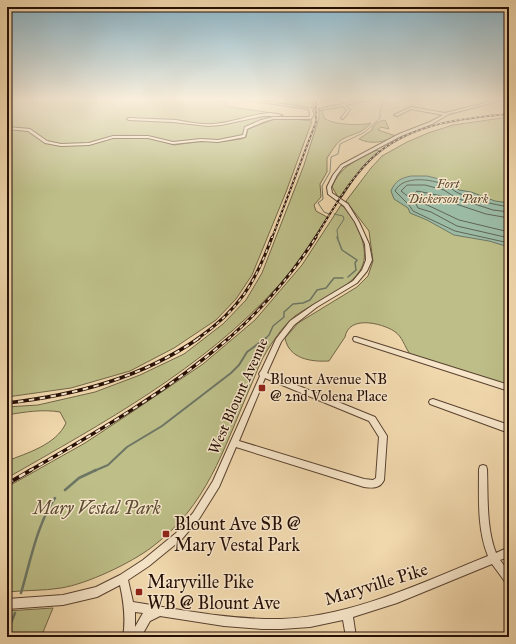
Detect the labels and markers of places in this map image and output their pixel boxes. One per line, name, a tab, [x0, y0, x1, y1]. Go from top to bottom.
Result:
place label: Blount Avenue NB @ 2nd Volena Place	[270, 370, 388, 405]
marker: Blount Avenue NB @ 2nd Volena Place	[257, 383, 267, 393]
place label: Blount Ave SB @ Mary Vestal Park	[174, 513, 301, 556]
marker: Blount Ave SB @ Mary Vestal Park	[161, 529, 171, 539]
place label: Maryville Pike WB @ Blount Ave	[147, 571, 280, 614]
marker: Maryville Pike WB @ Blount Ave	[134, 587, 144, 597]

